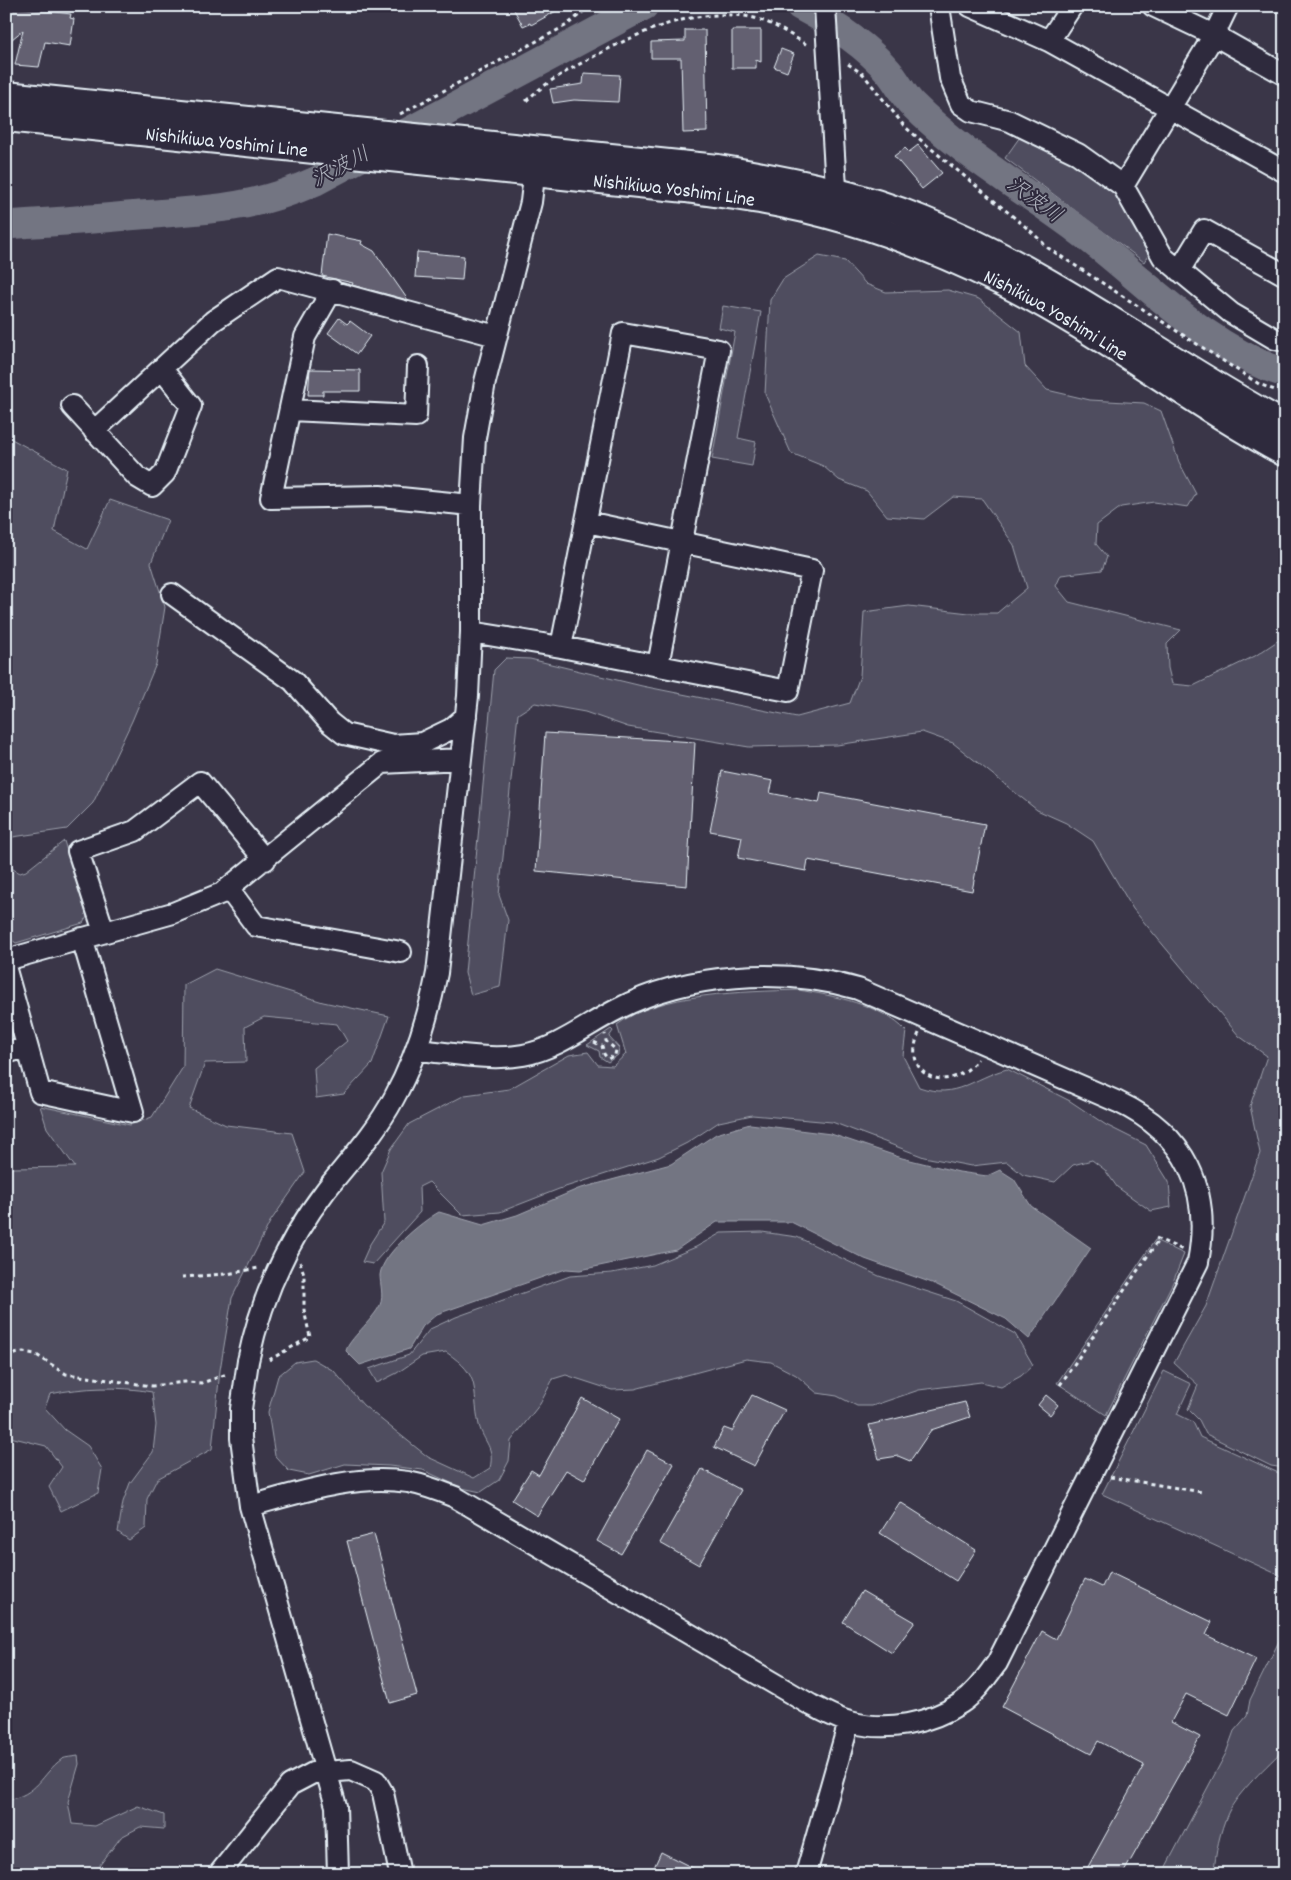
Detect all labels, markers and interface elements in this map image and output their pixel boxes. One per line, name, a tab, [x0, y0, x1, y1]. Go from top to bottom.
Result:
street label: Nishikiwa Yoshimi Line	[144, 122, 309, 166]
water label: 沢波川	[307, 141, 376, 197]
street label: Nishikiwa Yoshimi Line	[592, 168, 757, 216]
water label: 沢波川	[999, 171, 1068, 232]
street label: Nishikiwa Yoshimi Line	[978, 264, 1133, 369]

